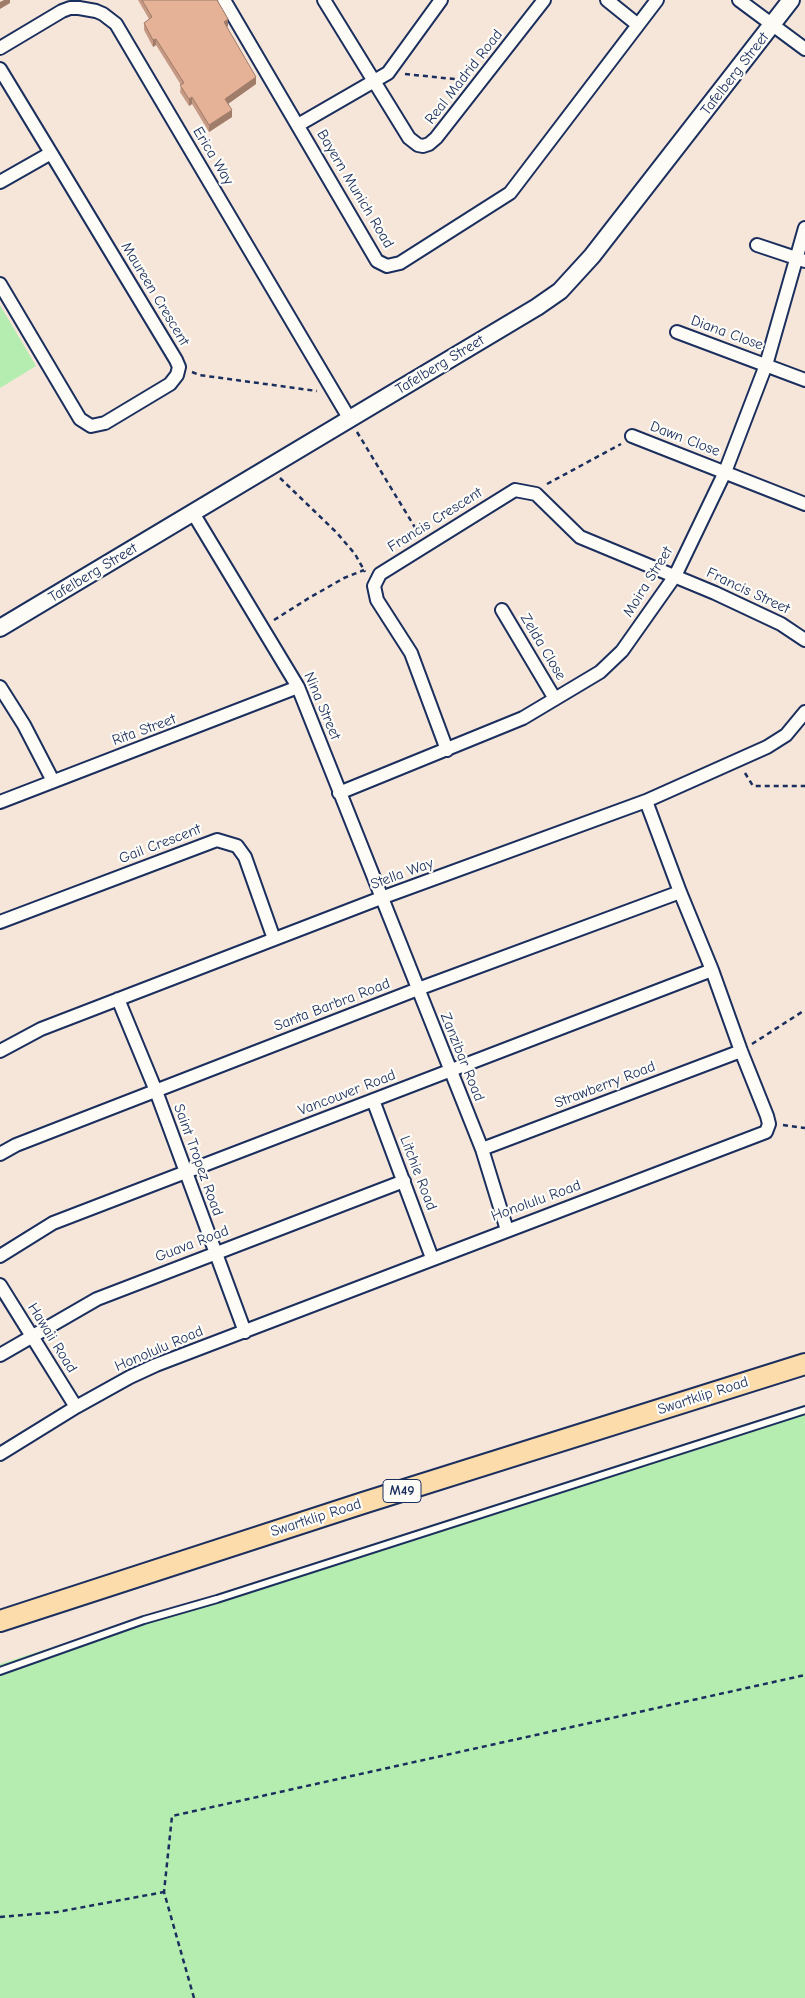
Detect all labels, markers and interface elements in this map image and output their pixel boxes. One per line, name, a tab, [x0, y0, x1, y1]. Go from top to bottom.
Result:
street label: Real Madrid Road	[421, 26, 507, 128]
street label: Tafelberg Street	[697, 29, 773, 119]
street label: Erica Way	[189, 124, 237, 188]
street label: Bayern Munich Road	[313, 127, 397, 251]
street label: Maureen Crescent	[117, 239, 193, 349]
street label: Diana Close	[688, 312, 766, 354]
street label: Tafelberg Street	[392, 331, 488, 399]
street label: Dawn Close	[647, 417, 723, 461]
street label: Francis Crescent	[384, 484, 486, 556]
street label: Tafelberg Street	[45, 539, 141, 607]
street label: Moira Street	[619, 543, 677, 621]
street label: Francis Street	[704, 564, 792, 618]
street label: Zelda Close	[516, 611, 570, 683]
street label: Nina Street	[300, 669, 344, 743]
street label: Rita Street	[110, 710, 178, 750]
street label: Gail Crescent	[117, 820, 203, 868]
street label: Stella Way	[368, 854, 436, 894]
street label: Santa Barbra Road	[271, 975, 393, 1035]
street label: Zanzibar Road	[436, 1010, 488, 1104]
street label: Strawberry Road	[552, 1058, 658, 1112]
street label: Vancouver Road	[296, 1066, 398, 1120]
street label: Saint Tropez Road	[169, 1102, 227, 1218]
street label: Litchie Road	[396, 1133, 440, 1213]
street label: Honolulu Road	[489, 1176, 583, 1226]
street label: Guava Road	[153, 1222, 231, 1266]
street label: Hawaii Road	[23, 1300, 81, 1376]
street label: Honolulu Road	[112, 1322, 206, 1376]
street label: Swartklip Road	[655, 1373, 751, 1419]
road number: M49	[383, 1480, 421, 1502]
street label: Swartklip Road	[268, 1495, 364, 1541]

